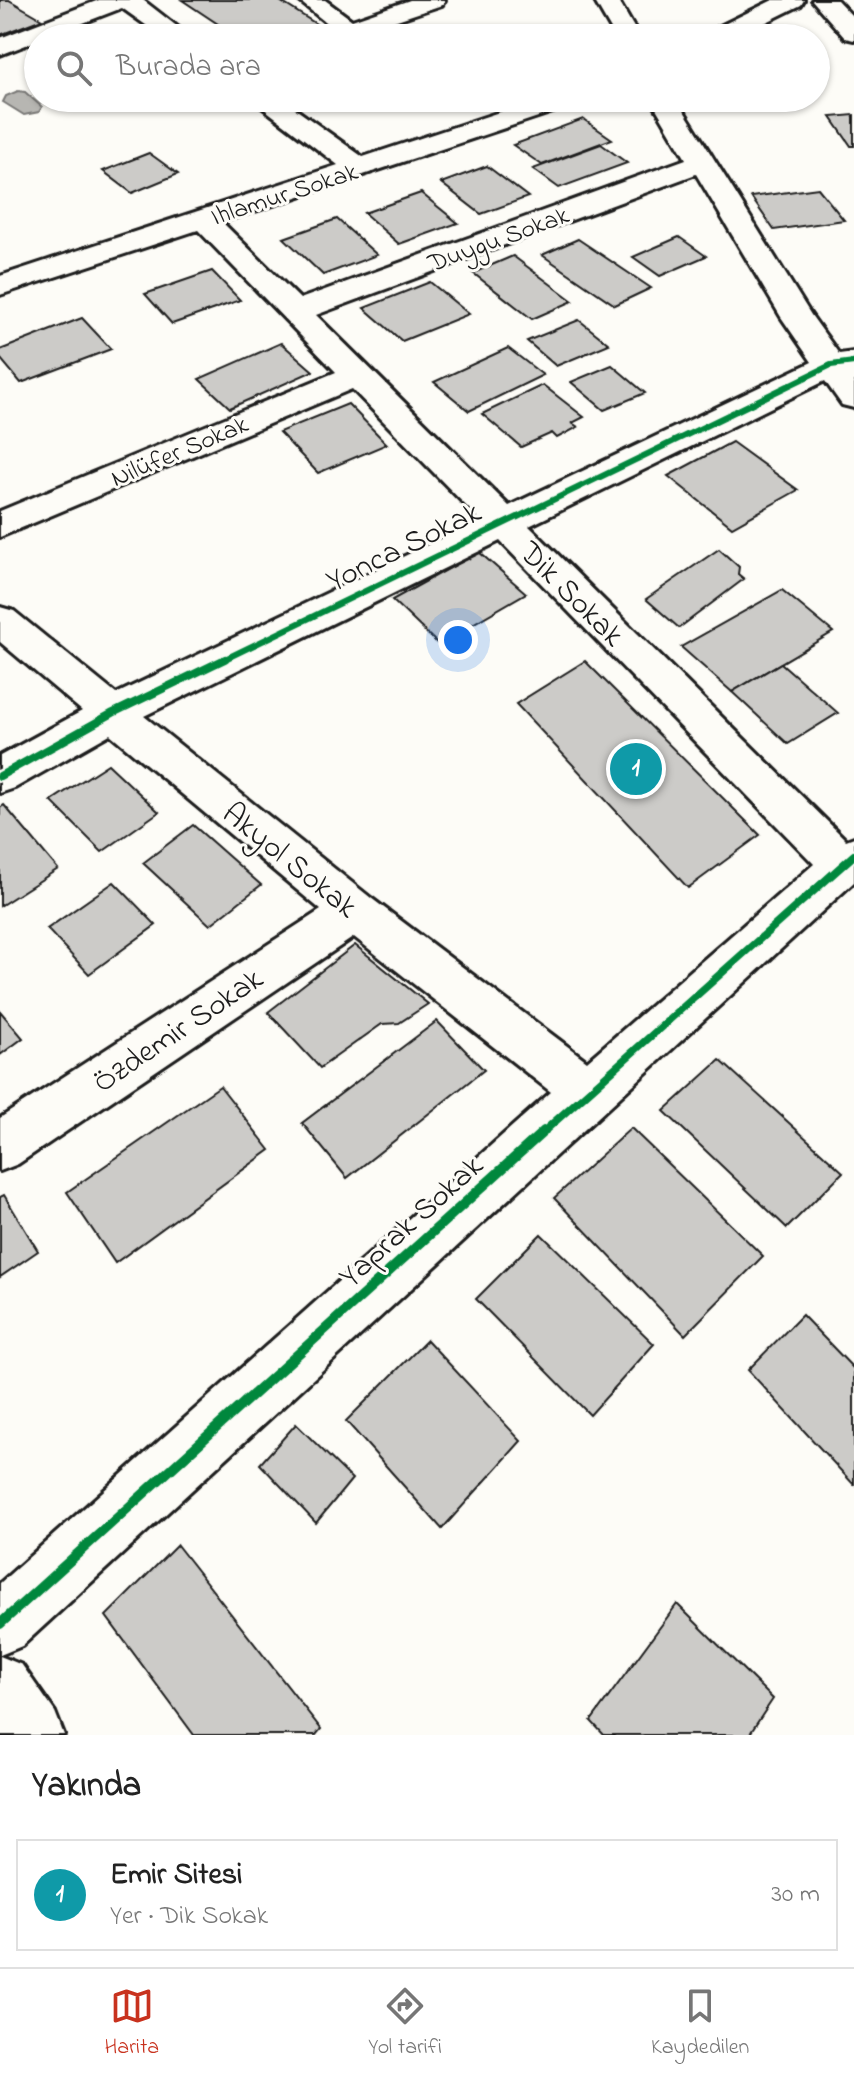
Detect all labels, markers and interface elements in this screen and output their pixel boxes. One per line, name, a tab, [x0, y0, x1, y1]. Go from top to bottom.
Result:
search box	[24, 24, 830, 112]
icon: search	[52, 46, 96, 90]
text: Burada ara	[116, 46, 261, 90]
street label: Ihlamur Sokak	[206, 154, 364, 238]
street label: Duygu Sokak	[422, 198, 575, 284]
street label: Nilüfer Sokak	[106, 407, 255, 499]
street label: Yonca Sokak	[319, 490, 491, 606]
street label: Dik Sokak	[506, 531, 635, 660]
your location	[438, 620, 478, 660]
pin: 1	[610, 739, 662, 799]
street label: Akyol Sokak	[211, 792, 368, 932]
street label: Özdemir Sokak	[84, 957, 274, 1106]
street label: Yaprak Sokak	[330, 1144, 496, 1300]
text: Yakında	[32, 1762, 141, 1812]
text: Emir Sitesi	[110, 1854, 243, 1898]
text: 1	[56, 1876, 64, 1914]
text: 30 m	[771, 1876, 820, 1914]
text: Yer · Dik Sokak	[110, 1898, 268, 1936]
tab: Harita	[105, 1984, 159, 2064]
tab: Yol tarifi	[368, 1984, 442, 2064]
tab: Kaydedilen	[651, 1984, 749, 2064]

